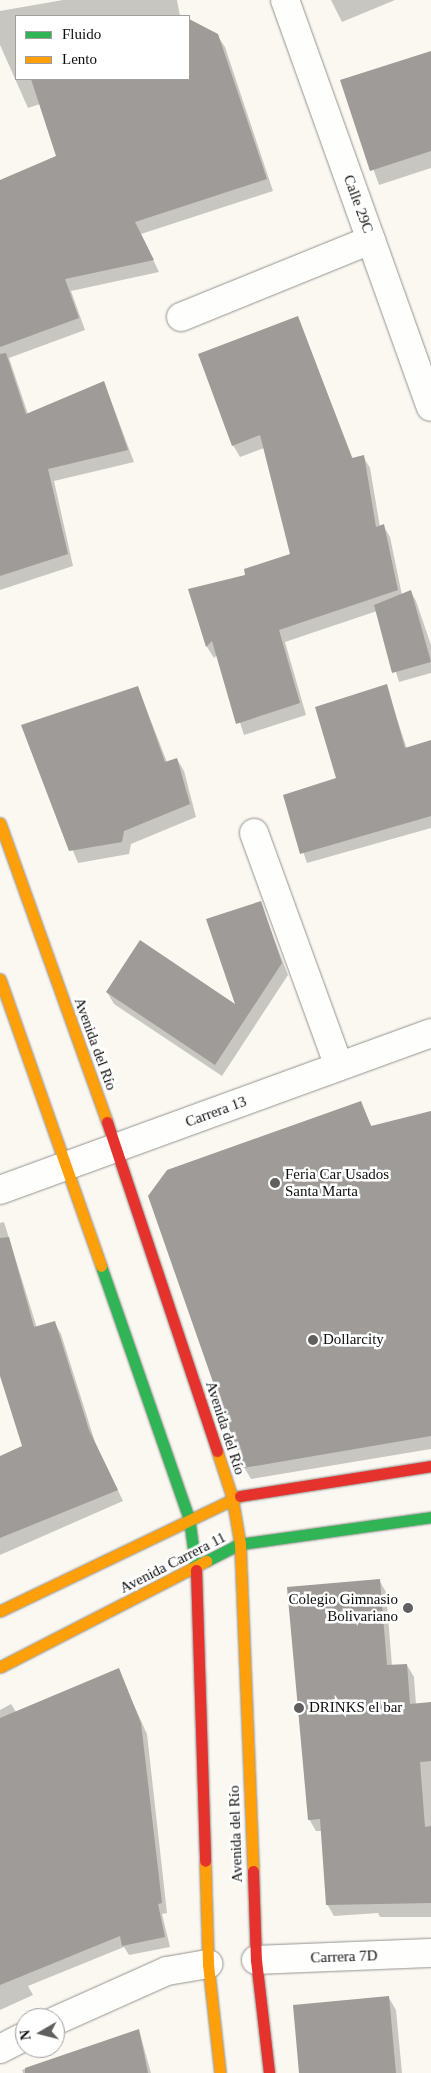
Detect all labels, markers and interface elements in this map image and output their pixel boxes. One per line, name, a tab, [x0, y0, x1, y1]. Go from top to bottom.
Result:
legend	[15, 15, 190, 80]
text: Fluido	[62, 26, 101, 42]
text: Lento	[62, 51, 97, 67]
street label: Calle 29C	[339, 173, 377, 235]
street label: Avenida del Río	[70, 995, 120, 1093]
street label: Carrera 13	[183, 1093, 249, 1131]
place label: Feria Car Usados Santa Marta	[285, 1165, 389, 1200]
marker: Feria Car Usados Santa Marta	[269, 1177, 281, 1189]
place label: Dollarcity	[323, 1331, 384, 1349]
marker: Dollarcity	[307, 1334, 319, 1346]
street label: Avenida del Río	[201, 1379, 249, 1477]
street label: Avenida Carrera 11	[117, 1529, 229, 1597]
place label: Colegio Gimnasio Bolivariano	[288, 1590, 398, 1625]
marker: Colegio Gimnasio Bolivariano	[402, 1602, 414, 1614]
place label: DRINKS el bar	[309, 1699, 402, 1717]
marker: DRINKS el bar	[293, 1702, 305, 1714]
street label: Avenida del Río	[225, 1785, 247, 1883]
street label: Carrera 7D	[310, 1947, 378, 1967]
north arrow	[15, 2008, 65, 2058]
text: N	[18, 2029, 34, 2041]

